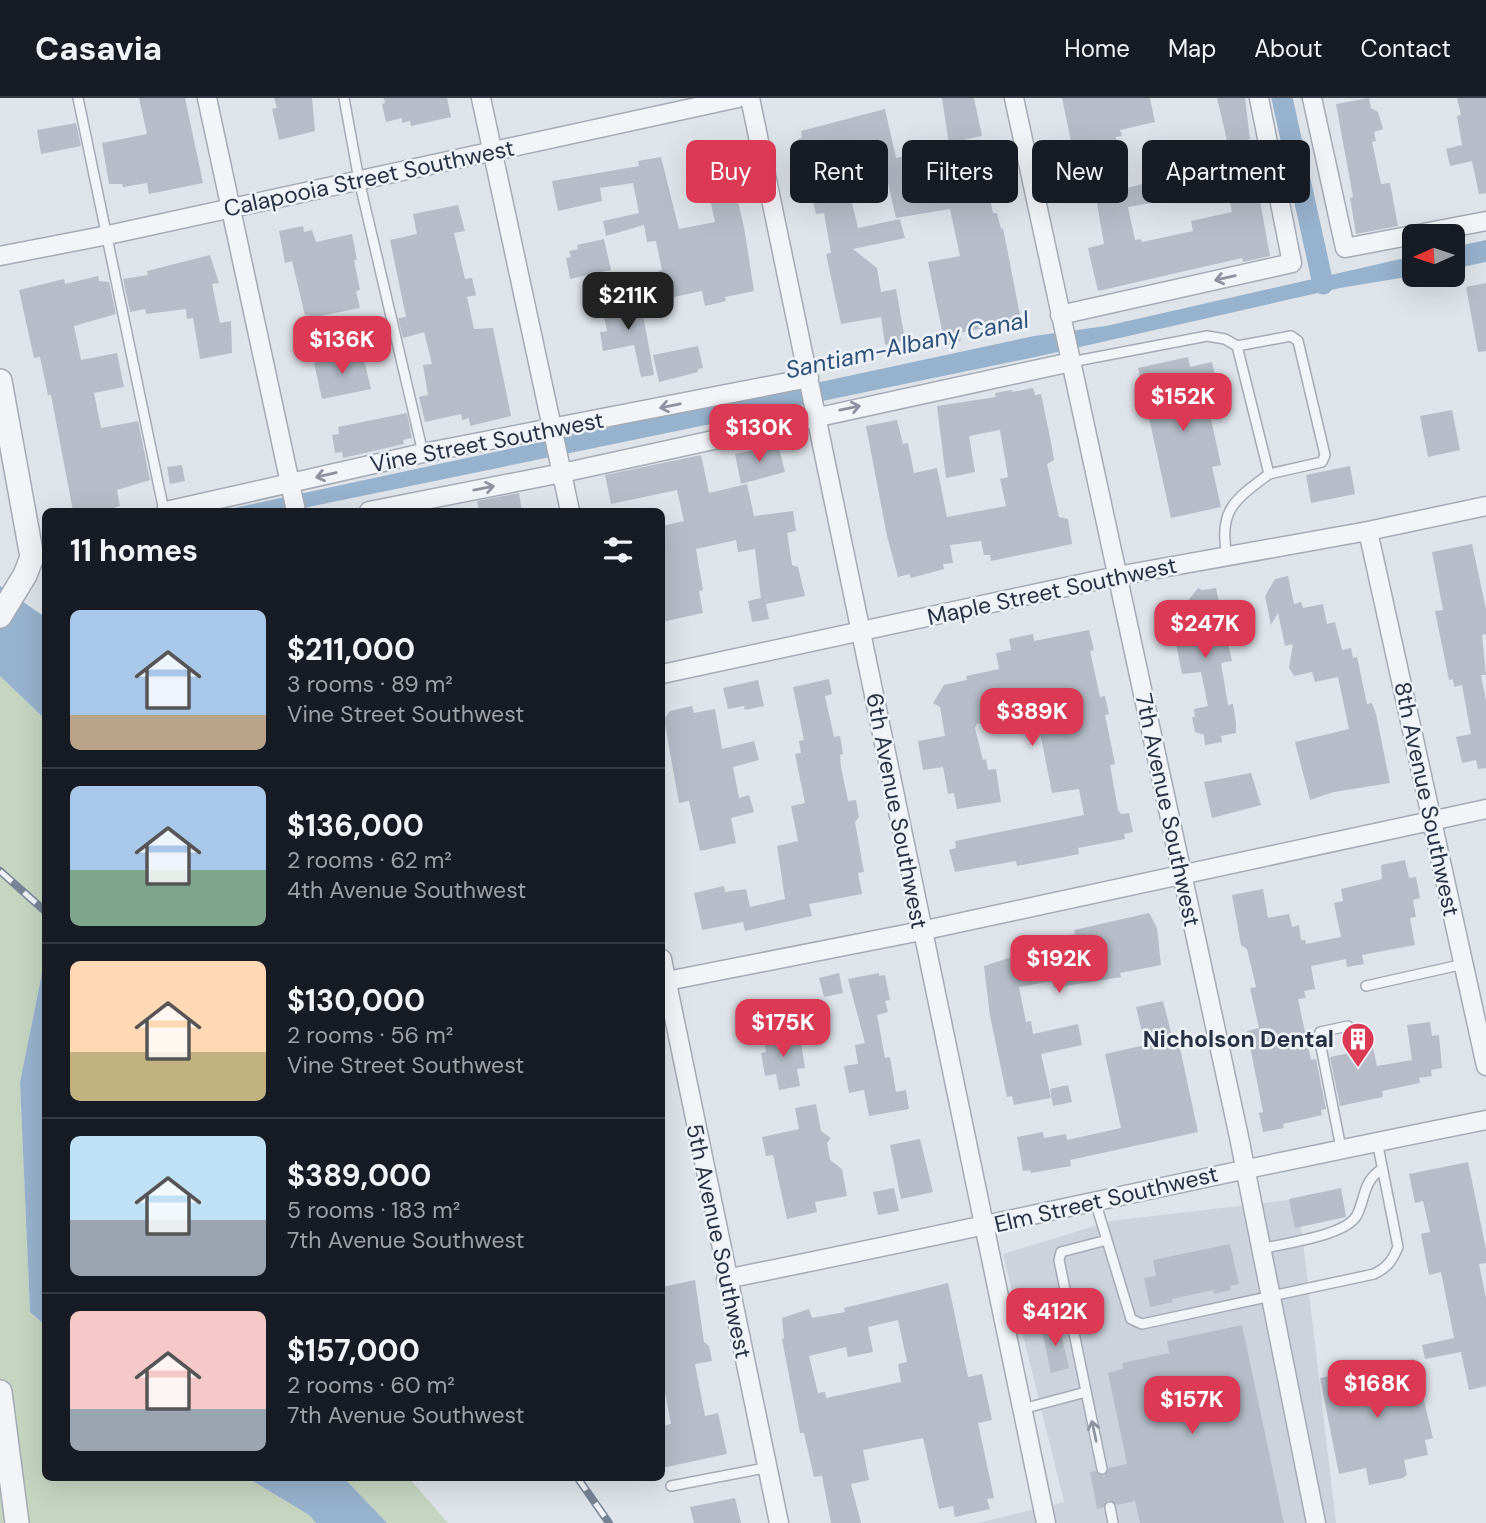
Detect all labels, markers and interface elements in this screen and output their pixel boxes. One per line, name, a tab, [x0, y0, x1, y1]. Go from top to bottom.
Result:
text: Casavia	[35, 27, 162, 70]
text: Home	[1064, 33, 1130, 64]
text: Map	[1168, 33, 1216, 64]
text: About	[1254, 33, 1323, 64]
text: Contact	[1361, 33, 1451, 64]
street label: Calapooia Street Southwest	[221, 133, 517, 223]
chip: Buy	[686, 140, 776, 203]
chip: Rent	[790, 140, 888, 203]
chip: Filters	[902, 140, 1018, 203]
chip: New	[1032, 140, 1128, 203]
chip: Apartment	[1142, 140, 1310, 203]
north arrow	[1402, 224, 1465, 287]
map controls	[1402, 224, 1465, 287]
pin: $211K	[579, 272, 677, 332]
one-way arrow	[1215, 272, 1237, 285]
text: $211K	[599, 280, 657, 310]
water label: Santiam-Albany Canal	[782, 303, 1032, 385]
pin: $136K	[293, 316, 391, 376]
text: $136K	[309, 324, 375, 354]
pin: $152K	[1134, 374, 1232, 433]
text: $152K	[1151, 381, 1215, 411]
one-way arrow	[659, 400, 682, 414]
one-way arrow	[838, 401, 861, 415]
pin: $130K	[710, 404, 808, 464]
street label: Vine Street Southwest	[368, 405, 606, 479]
text: $130K	[725, 412, 793, 442]
one-way arrow	[315, 468, 338, 482]
one-way arrow	[472, 481, 495, 494]
text: 11 homes	[70, 531, 198, 570]
icon: filters	[599, 531, 637, 569]
street label: Maple Street Southwest	[924, 550, 1180, 632]
pin: $247K	[1156, 601, 1254, 660]
text: $247K	[1170, 608, 1240, 638]
text: $211,000	[287, 630, 415, 669]
icon: home	[126, 638, 210, 722]
text: 3 rooms · 89 m²	[287, 669, 453, 699]
street label: 8th Avenue Southwest	[1387, 679, 1467, 919]
pin: $389K	[983, 688, 1081, 748]
street label: 6th Avenue Southwest	[859, 690, 935, 932]
street label: 7th Avenue Southwest	[1129, 691, 1207, 929]
text: $389K	[996, 696, 1068, 726]
text: Vine Street Southwest	[287, 699, 524, 729]
text: $136,000	[287, 806, 424, 845]
icon: home	[126, 814, 210, 898]
text: 2 rooms · 62 m²	[287, 845, 452, 875]
text: 4th Avenue Southwest	[287, 875, 526, 905]
pin: $192K	[1010, 936, 1108, 995]
text: $192K	[1027, 943, 1092, 973]
text: $130,000	[287, 981, 425, 1020]
icon: home	[126, 989, 210, 1073]
pin: $175K	[734, 1000, 832, 1059]
text: $175K	[751, 1007, 815, 1037]
text: 2 rooms · 56 m²	[287, 1020, 453, 1050]
building icon: Nicholson Dental	[1339, 1020, 1377, 1069]
place label: Nicholson Dental	[1143, 1024, 1334, 1054]
text: Vine Street Southwest	[287, 1050, 524, 1080]
street label: 5th Avenue Southwest	[679, 1121, 759, 1361]
text: $389,000	[287, 1156, 431, 1195]
street label: Elm Street Southwest	[991, 1159, 1221, 1239]
icon: home	[126, 1164, 210, 1248]
text: 5 rooms · 183 m²	[287, 1195, 460, 1225]
text: 7th Avenue Southwest	[287, 1225, 525, 1255]
pin: $412K	[1006, 1288, 1104, 1348]
text: $412K	[1022, 1296, 1088, 1326]
text: $157,000	[287, 1331, 420, 1370]
icon: home	[126, 1339, 210, 1423]
pin: $168K	[1328, 1360, 1426, 1420]
text: $168K	[1344, 1368, 1410, 1398]
text: 2 rooms · 60 m²	[287, 1370, 455, 1400]
pin: $157K	[1143, 1376, 1241, 1436]
text: $157K	[1160, 1384, 1224, 1414]
text: 7th Avenue Southwest	[287, 1400, 525, 1430]
one-way arrow	[1086, 1420, 1100, 1443]

